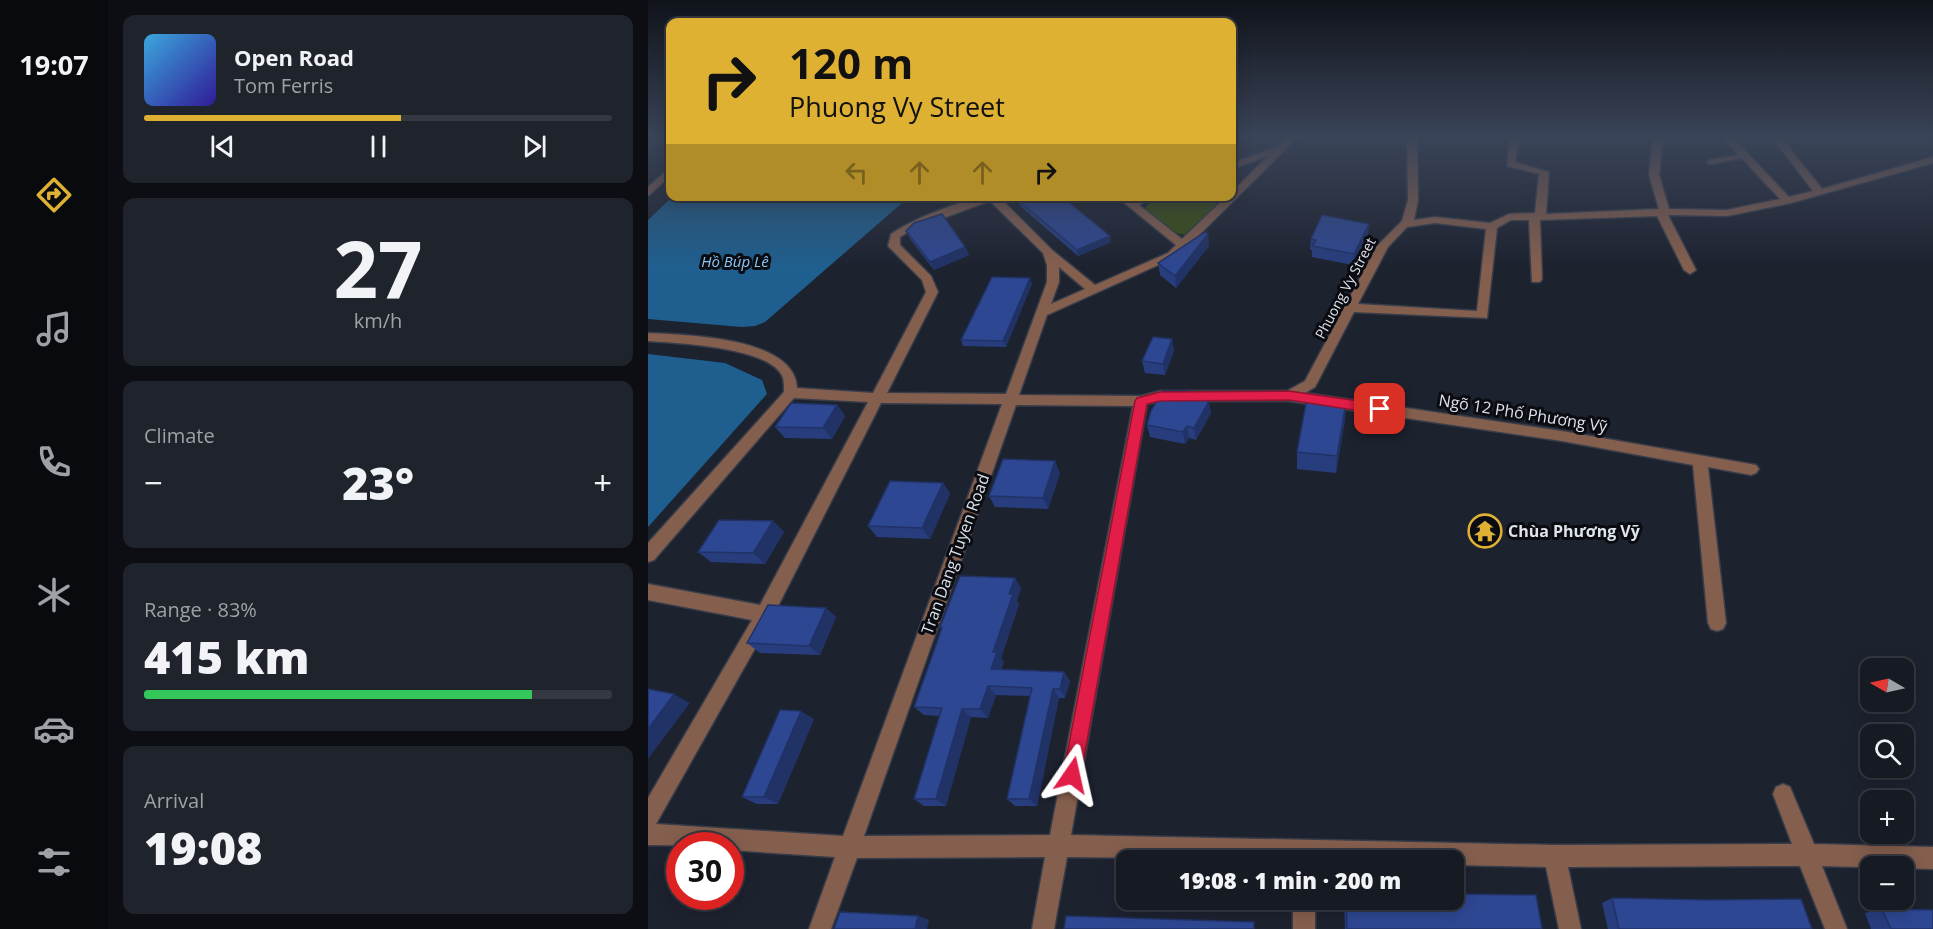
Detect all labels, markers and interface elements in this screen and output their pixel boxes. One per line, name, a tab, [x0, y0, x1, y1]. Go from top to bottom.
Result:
text: 120 m	[789, 34, 913, 91]
text: Open Road	[234, 42, 354, 72]
icon: right	[690, 42, 768, 120]
text: 19:07	[19, 46, 89, 83]
text: Tom Ferris	[234, 72, 333, 99]
text: Phuong Vy Street	[789, 88, 1005, 125]
icon: previous	[206, 130, 239, 163]
icon: pause	[362, 130, 395, 163]
icon: next	[518, 130, 551, 163]
icon: left	[840, 156, 873, 189]
icon: ahead	[903, 156, 936, 189]
icon: ahead	[966, 156, 999, 189]
icon: right	[1029, 156, 1062, 189]
icon: directions	[33, 174, 75, 216]
text: 27	[333, 215, 423, 321]
street label: Phuong Vy Street	[1310, 234, 1380, 342]
water label: Hồ Búp Lê	[701, 251, 769, 271]
text: km/h	[354, 307, 402, 334]
icon: music	[33, 308, 75, 350]
pin	[1354, 383, 1405, 434]
street label: Ngõ 12 Phố Phương Vỹ	[1437, 389, 1610, 437]
icon: arrive	[1363, 392, 1396, 425]
text: Climate	[144, 422, 215, 449]
icon: phone	[33, 441, 75, 483]
text: 23°	[342, 452, 414, 513]
text: −	[144, 460, 163, 505]
text: +	[593, 460, 612, 505]
street label: Tran Dang Tuyen Road	[916, 471, 994, 637]
temple icon: Chùa Phương Vỹ	[1467, 513, 1503, 549]
place label: Chùa Phương Vỹ	[1508, 520, 1641, 542]
icon: climate	[33, 574, 75, 616]
text: Range · 83%	[144, 596, 257, 623]
text: 415 km	[144, 626, 309, 687]
north arrow	[1860, 658, 1914, 712]
map controls	[1860, 658, 1914, 910]
icon: car	[33, 708, 75, 750]
button: search	[1860, 724, 1914, 778]
position arrow	[1040, 743, 1104, 807]
text: Arrival	[144, 787, 204, 814]
button: +	[1860, 790, 1914, 844]
text: 19:08	[144, 817, 262, 878]
speed limit sign: 30	[666, 832, 744, 910]
icon: filters	[33, 841, 75, 883]
button: −	[1860, 856, 1914, 910]
text: 19:08 · 1 min · 200 m	[1179, 865, 1401, 895]

